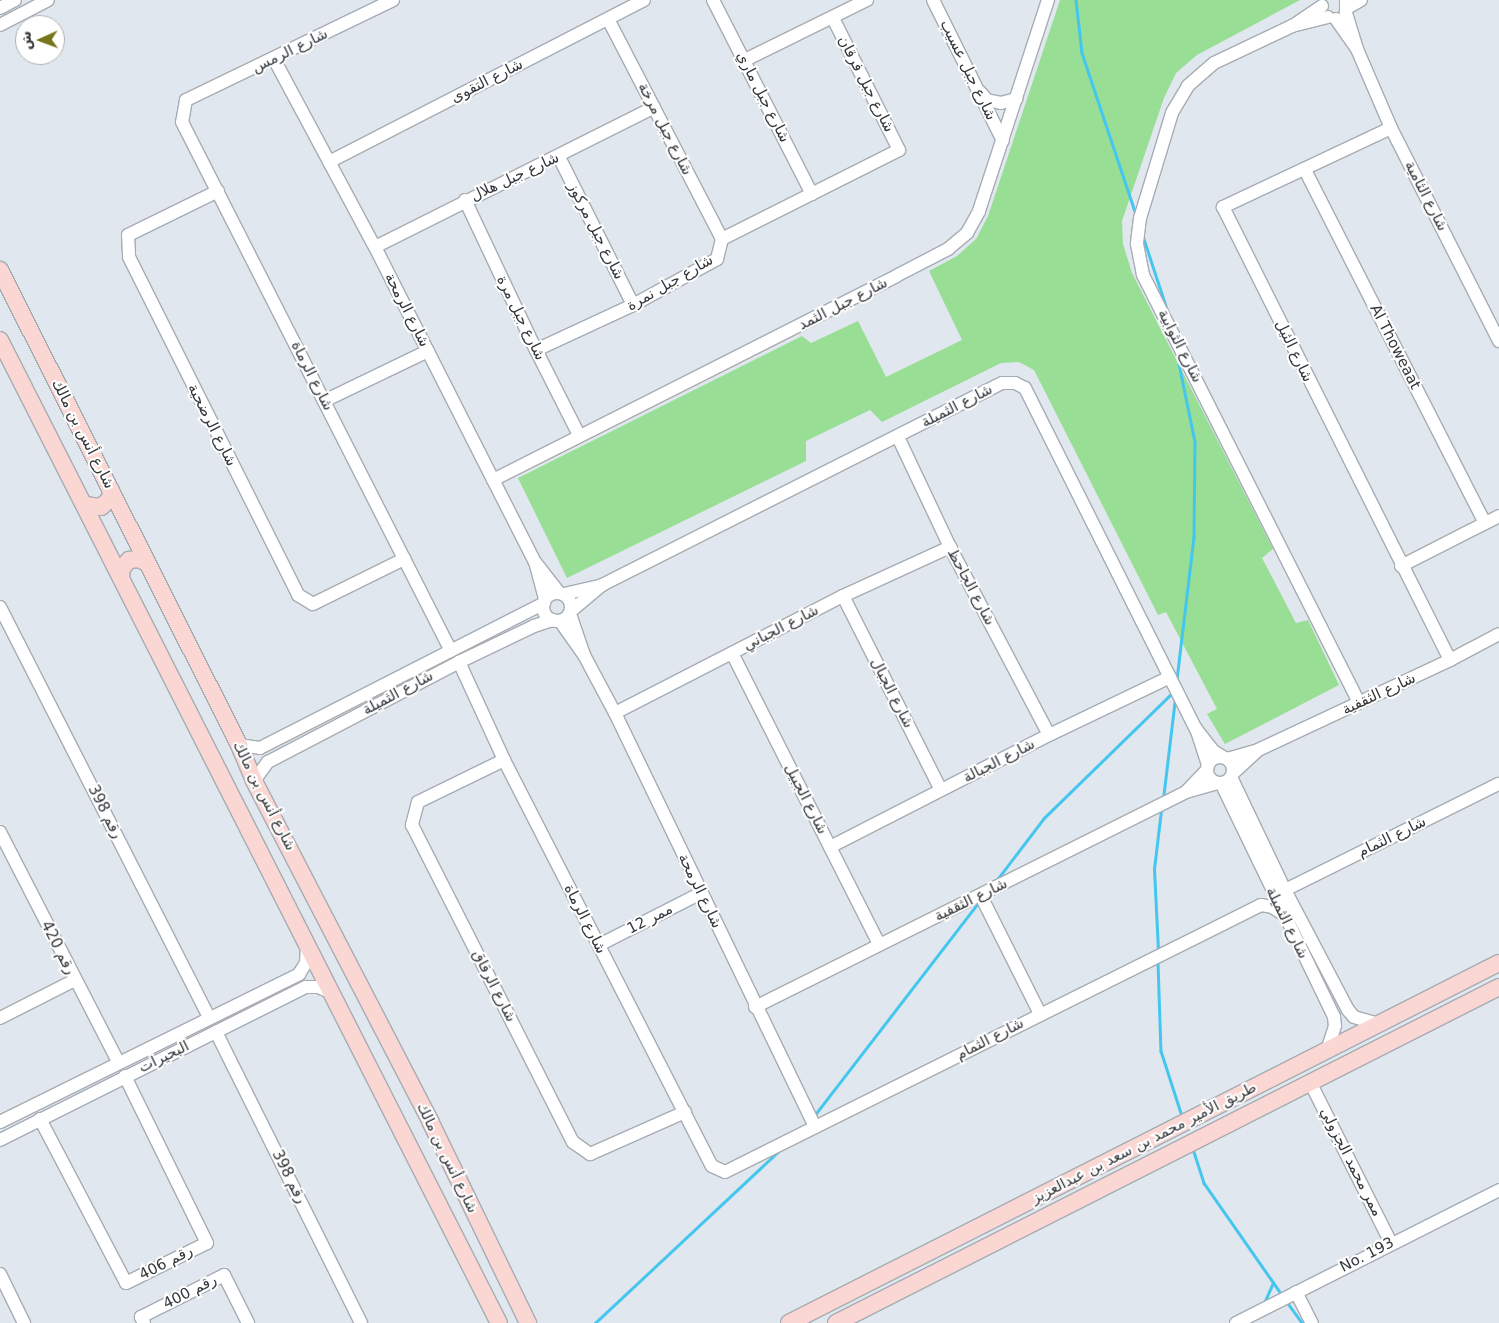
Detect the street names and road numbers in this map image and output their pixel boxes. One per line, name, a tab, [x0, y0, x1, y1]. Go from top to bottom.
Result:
street label: شارع جبل عسيب	[936, 17, 1000, 123]
street label: شارع الرمس	[249, 25, 331, 77]
street label: شارع جبل فرقان	[834, 33, 898, 135]
street label: شارع جبل ماري	[732, 49, 794, 145]
street label: شارع التقوى	[448, 55, 526, 107]
street label: شارع جبل مرخة	[634, 80, 696, 178]
street label: شارع جبل هلال	[468, 149, 562, 205]
street label: شارع الثامية	[1401, 158, 1451, 234]
street label: شارع جبل مركوز	[564, 179, 628, 283]
street label: شارع جبل نمرة	[623, 251, 717, 315]
street label: شارع الرمحة	[381, 270, 433, 350]
street label: شارع جبل مرة	[493, 273, 549, 363]
street label: شارع جبل الثمد	[795, 274, 891, 334]
street label: Al Thoweaat	[1366, 302, 1424, 392]
street label: شارع الثوابية	[1154, 306, 1206, 386]
street label: شارع الثيل	[1271, 317, 1317, 385]
street label: شارع الرماة	[287, 338, 337, 414]
street label: شارع أنس بن مالك	[48, 376, 118, 492]
street label: شارع الثميلة	[918, 380, 996, 432]
street label: شارع الرضحية	[184, 381, 240, 469]
street label: شارع الجاحظ	[943, 545, 999, 629]
street label: شارع الجباني	[740, 601, 822, 655]
street label: شارع الجبال	[867, 655, 917, 731]
street label: شارع الثميلة	[360, 667, 436, 719]
street label: شارع الثقفية	[1339, 669, 1419, 719]
street label: شارع الجبالة	[960, 735, 1038, 787]
street label: شارع أنس بن مالك	[229, 738, 299, 854]
street label: شارع الجبيل	[781, 761, 831, 837]
street label: رقم 398	[84, 782, 126, 842]
street label: شارع الثمام	[1355, 813, 1429, 861]
street label: شارع الرمحة	[674, 851, 726, 931]
street label: شارع الثقفية	[932, 875, 1010, 925]
street label: شارع الرماة	[560, 881, 610, 957]
street label: شارع الثميلة	[1262, 884, 1312, 962]
street label: ممر 12	[624, 900, 676, 938]
street label: رقم 420	[37, 918, 79, 978]
street label: شارع الرقاق	[468, 947, 520, 1025]
street label: شارع الثمام	[953, 1014, 1027, 1064]
street label: البحيرات	[136, 1037, 192, 1077]
street label: طريق الأمير محمد بن سعد بن عبدالعزيز	[1028, 1078, 1260, 1208]
street label: شارع أنس بن مالك	[412, 1100, 482, 1216]
street label: ممر محمد الجزولي	[1316, 1105, 1386, 1219]
street label: رقم 398	[268, 1147, 310, 1207]
street label: No. 193	[1337, 1234, 1397, 1276]
street label: رقم 406	[136, 1242, 196, 1284]
street label: رقم 400	[160, 1271, 220, 1313]

